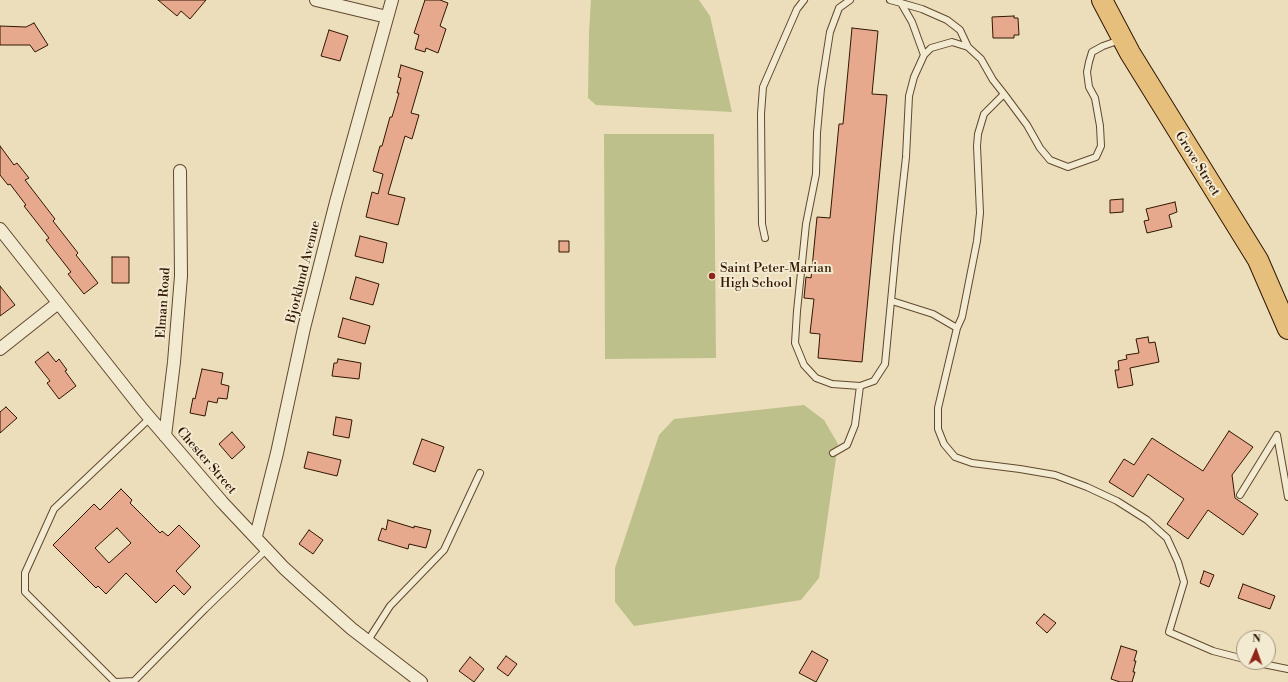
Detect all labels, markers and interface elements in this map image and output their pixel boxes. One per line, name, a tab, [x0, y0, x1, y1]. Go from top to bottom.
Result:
street label: Grove Street	[1171, 129, 1223, 199]
street label: Bjorklund Avenue	[284, 219, 324, 325]
place label: Saint Peter-Marian High School	[720, 261, 832, 292]
street label: Elman Road	[154, 267, 174, 339]
marker: Saint Peter-Marian High School	[707, 271, 717, 281]
street label: Chester Street	[173, 424, 239, 498]
north arrow	[1236, 630, 1276, 670]
text: N	[1252, 632, 1261, 646]

